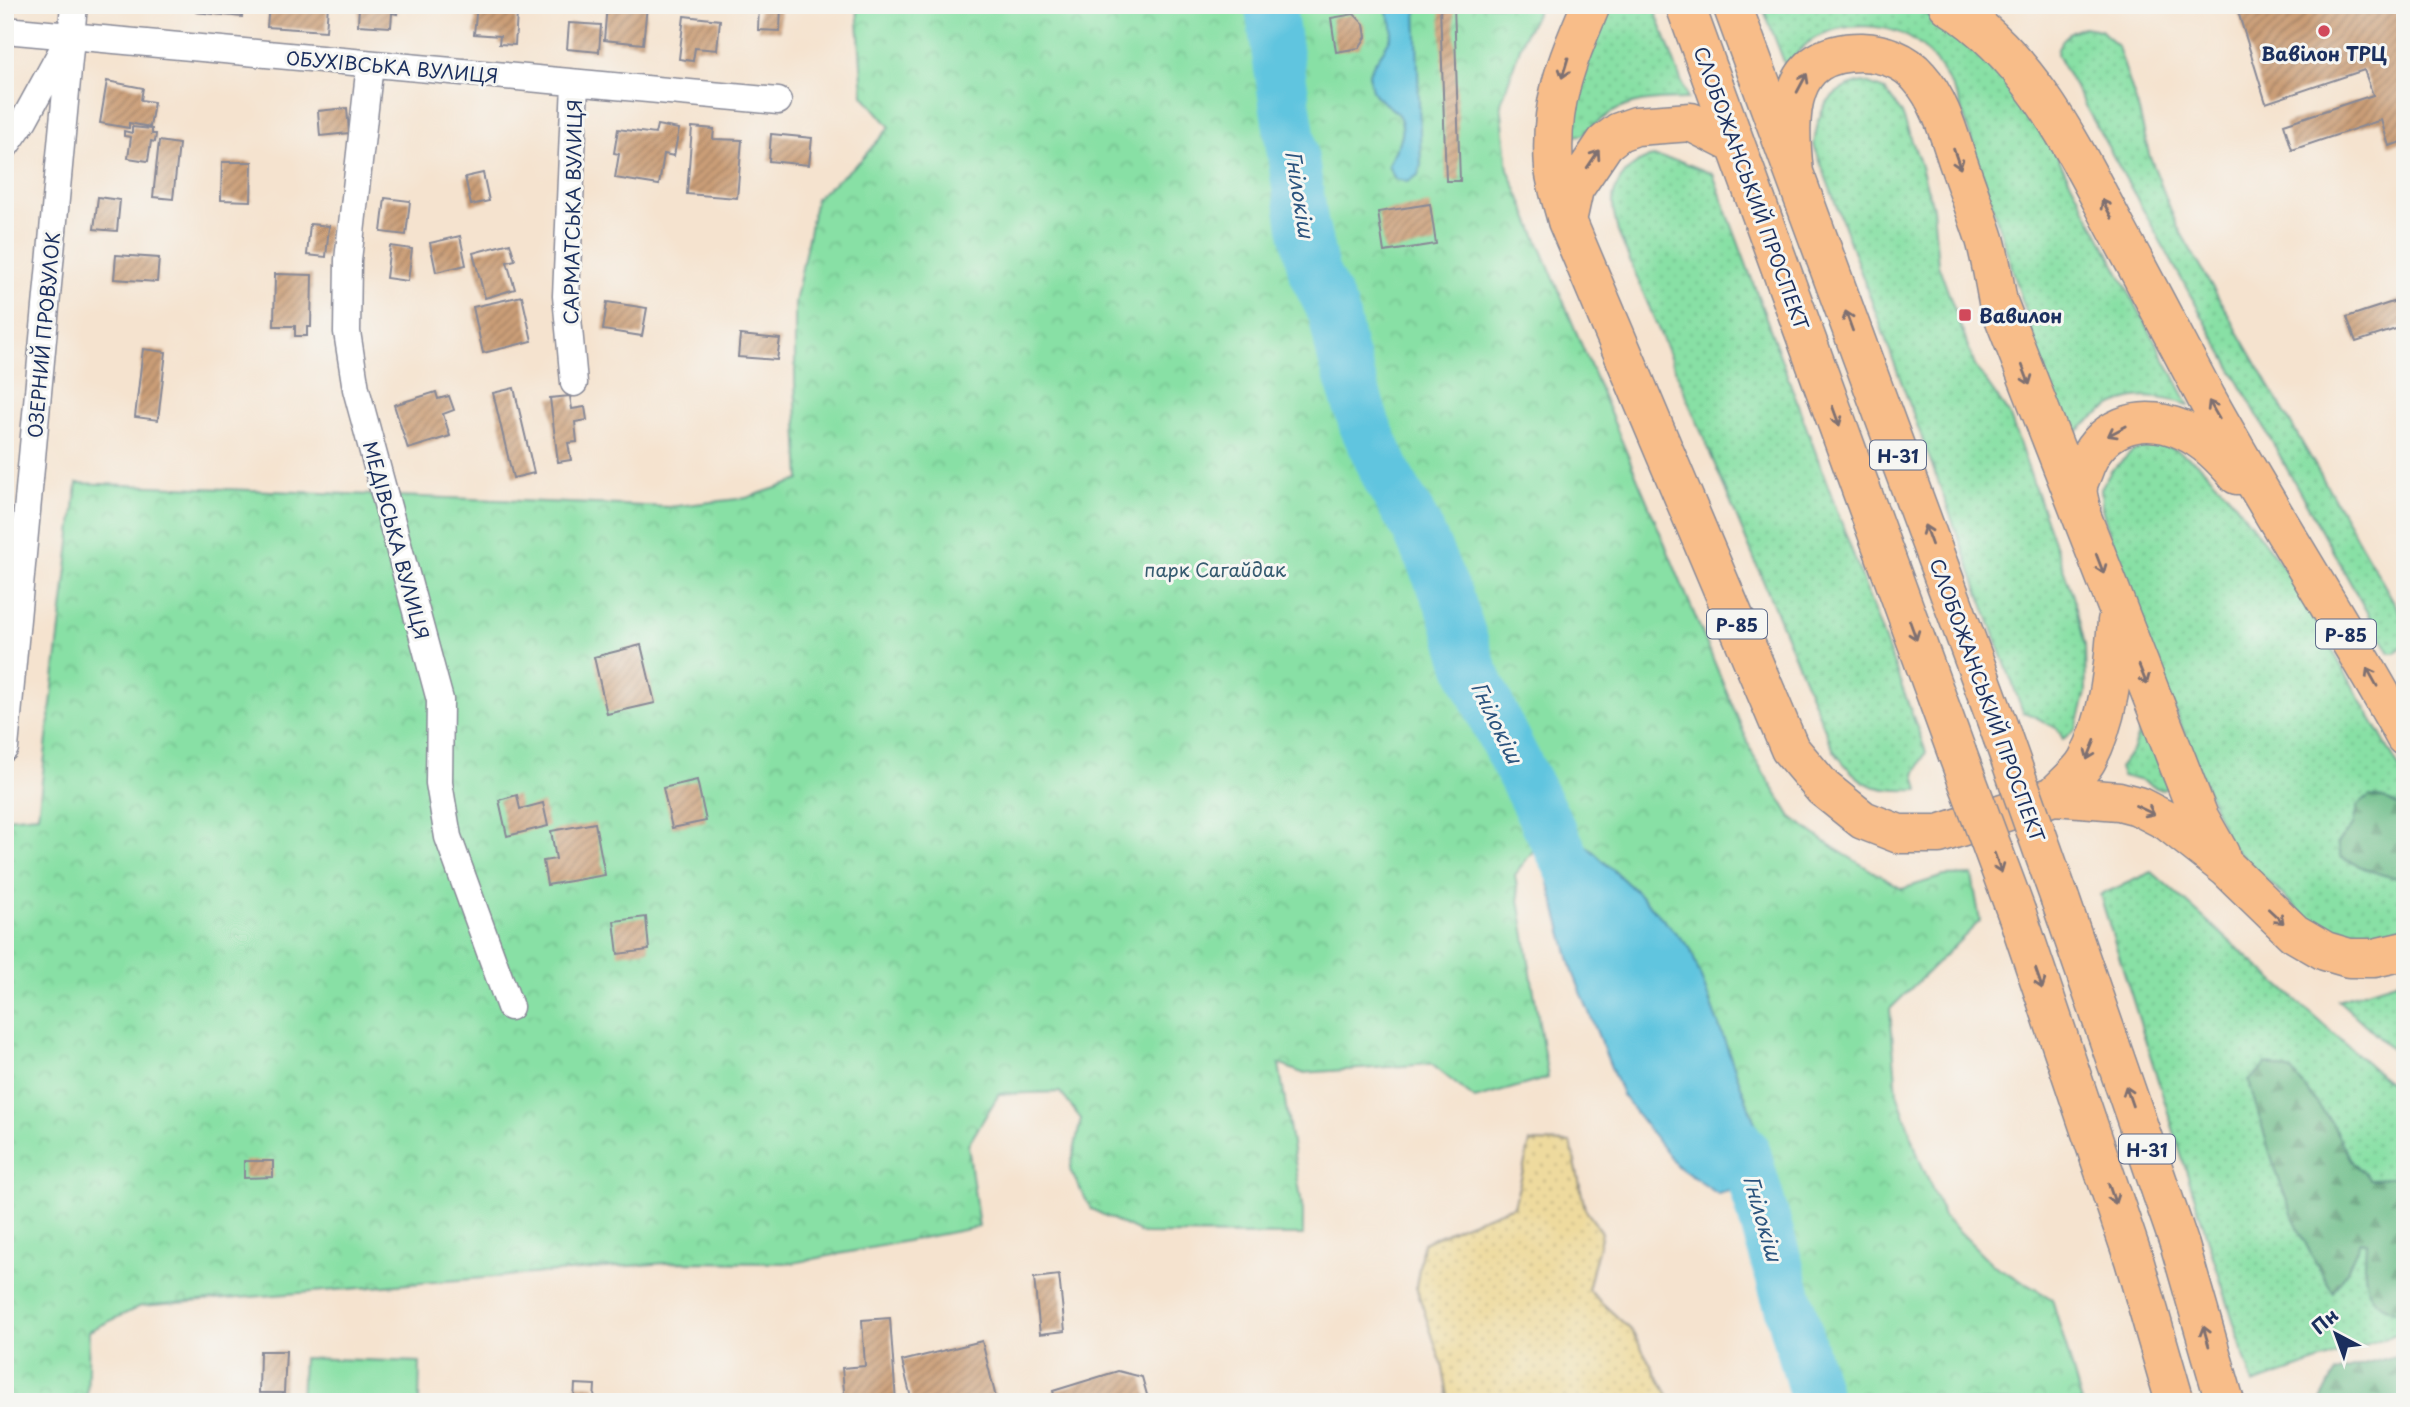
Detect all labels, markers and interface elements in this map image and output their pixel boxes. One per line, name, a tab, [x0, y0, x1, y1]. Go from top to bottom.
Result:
marker: Вавілон ТРЦ	[2316, 23, 2332, 39]
place label: Вавілон ТРЦ	[2261, 39, 2387, 67]
street label: СЛОБОЖАНСЬКИЙ ПРОСПЕКТ	[1688, 42, 1817, 334]
street label: ОБУХІВСЬКА ВУЛИЦЯ	[285, 43, 499, 89]
one-way arrow	[1558, 57, 1571, 79]
one-way arrow	[1795, 73, 1809, 93]
street label: САРМАТСЬКА ВУЛИЦЯ	[556, 99, 588, 325]
one-way arrow	[1952, 147, 1964, 169]
water label: Гнілокіш	[1278, 148, 1324, 242]
one-way arrow	[1586, 150, 1600, 169]
one-way arrow	[2100, 200, 2114, 220]
street label: ОЗЕРНИЙ ПРОВУЛОК	[20, 231, 66, 439]
place label: Вавилон	[1979, 301, 2062, 329]
marker: Вавилон	[1957, 307, 1973, 323]
one-way arrow	[1842, 311, 1854, 333]
one-way arrow	[2021, 363, 2034, 385]
one-way arrow	[2207, 401, 2221, 421]
one-way arrow	[1830, 405, 1843, 427]
one-way arrow	[2107, 424, 2128, 438]
street label: МЕДІВСЬКА ВУЛИЦЯ	[357, 438, 437, 642]
road number: Н-31	[1870, 440, 1926, 470]
one-way arrow	[1921, 524, 1933, 546]
one-way arrow	[2094, 553, 2107, 574]
street label: СЛОБОЖАНСЬКИЙ ПРОСПЕКТ	[1924, 554, 2053, 846]
park label: парк Сагайдак	[1144, 555, 1287, 583]
road number: Р-85	[1707, 610, 1767, 638]
one-way arrow	[1907, 619, 1920, 641]
road number: Р-85	[2316, 620, 2376, 648]
one-way arrow	[2138, 664, 2151, 686]
one-way arrow	[2365, 667, 2378, 688]
water label: Гнілокіш	[1464, 676, 1532, 770]
one-way arrow	[2084, 738, 2097, 760]
one-way arrow	[2134, 804, 2155, 817]
one-way arrow	[1993, 851, 2005, 873]
one-way arrow	[2267, 908, 2284, 925]
one-way arrow	[2033, 968, 2046, 990]
one-way arrow	[2122, 1086, 2134, 1108]
road number: Н-31	[2119, 1134, 2175, 1164]
water label: Гнілокіш	[1737, 1171, 1792, 1266]
one-way arrow	[2107, 1183, 2119, 1205]
north arrow	[2302, 1298, 2372, 1368]
text: Пн	[2305, 1301, 2344, 1340]
one-way arrow	[2199, 1325, 2212, 1347]

